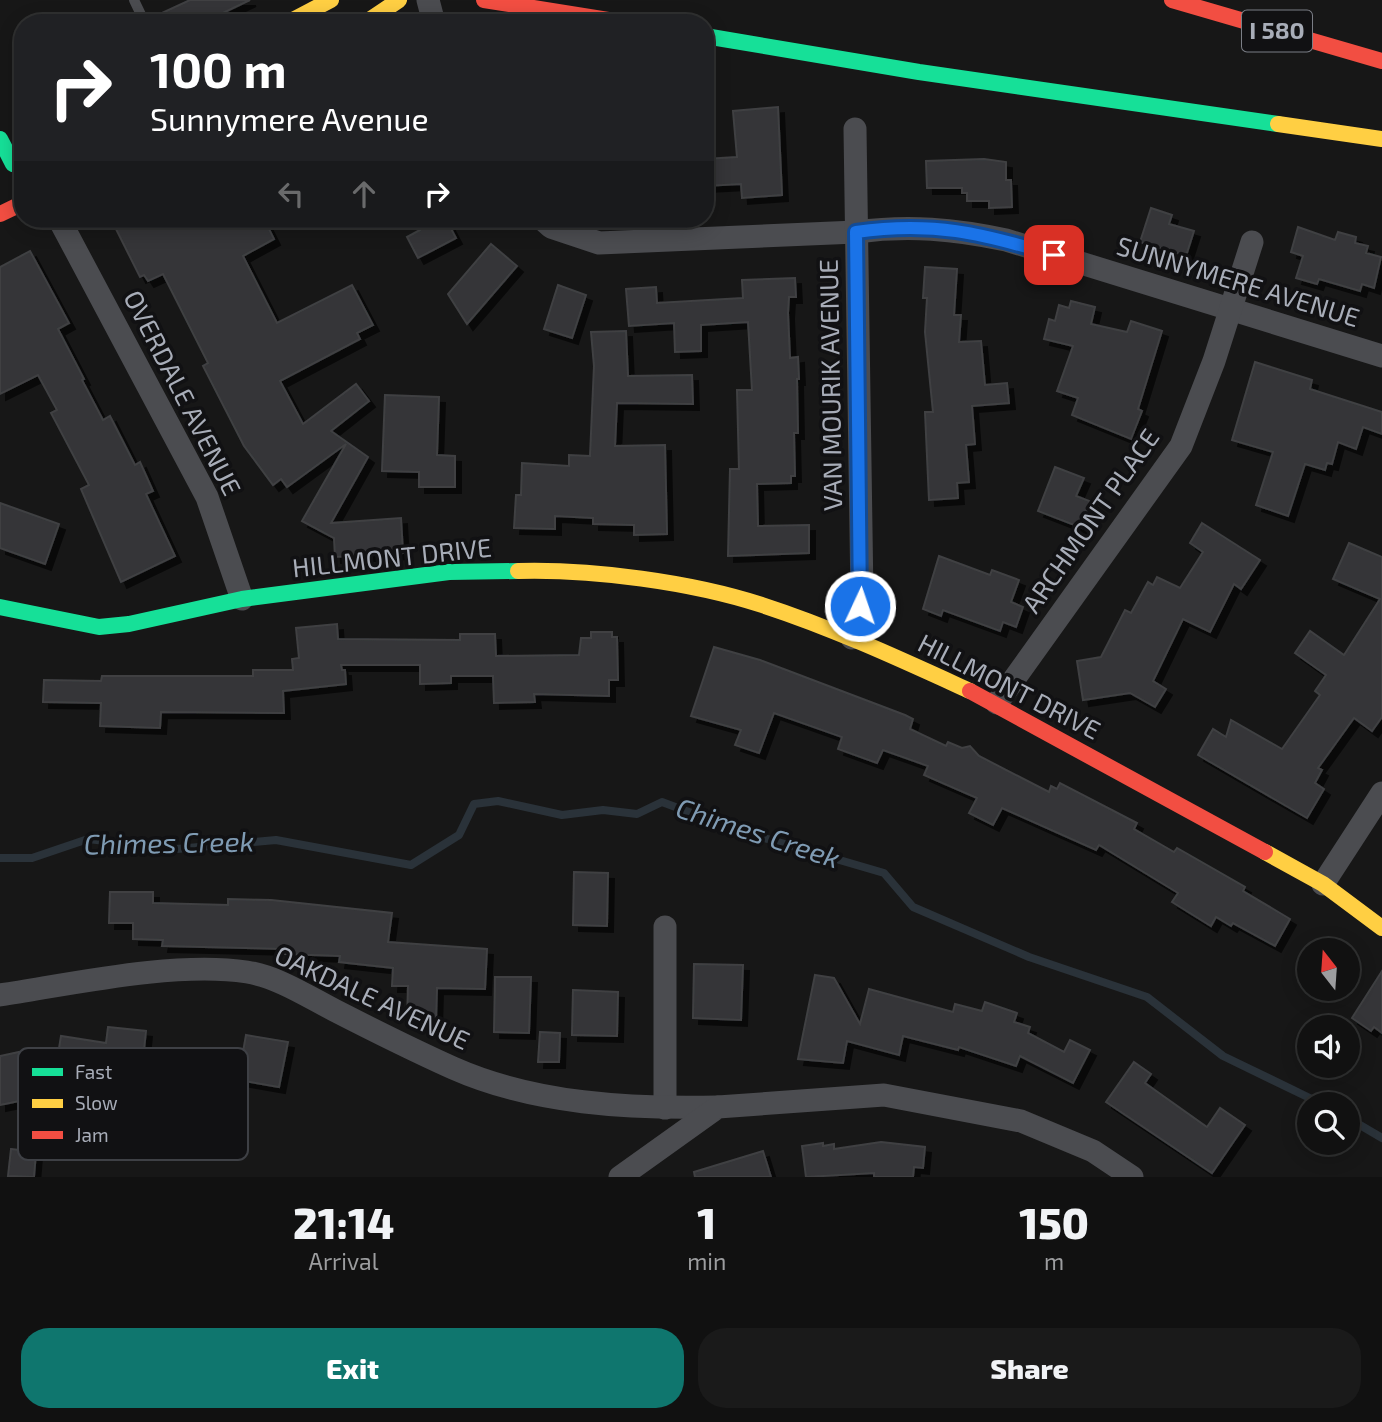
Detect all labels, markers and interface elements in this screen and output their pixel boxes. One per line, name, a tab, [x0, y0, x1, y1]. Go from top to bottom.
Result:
road number: I 580	[1242, 11, 1312, 52]
text: 100 m	[150, 39, 287, 98]
icon: right	[35, 42, 126, 133]
text: Sunnymere Avenue	[150, 99, 429, 137]
icon: left	[272, 175, 310, 213]
icon: ahead	[345, 175, 383, 213]
icon: right	[418, 175, 456, 213]
pin	[1024, 225, 1084, 285]
street label: SUNNYMERE AVENUE	[1113, 229, 1364, 332]
icon: arrive	[1035, 236, 1073, 274]
street label: VAN MOURIK AVENUE	[812, 259, 847, 511]
street label: OVERDALE AVENUE	[118, 285, 248, 500]
street label: ARCHMONT PLACE	[1015, 422, 1165, 618]
street label: HILLMONT DRIVE	[291, 531, 493, 582]
position arrow	[823, 569, 897, 643]
street label: HILLMONT DRIVE	[913, 626, 1106, 745]
water label: Chimes Creek	[672, 790, 844, 875]
water label: Chimes Creek	[84, 824, 254, 860]
street label: OAKDALE AVENUE	[270, 938, 475, 1055]
north arrow	[1297, 938, 1360, 1001]
map controls	[1297, 938, 1360, 1155]
button: sound	[1297, 1015, 1360, 1078]
legend	[18, 1048, 248, 1160]
text: Fast	[75, 1060, 112, 1083]
text: Slow	[75, 1091, 118, 1114]
button: search	[1297, 1092, 1360, 1155]
text: Jam	[75, 1123, 109, 1146]
text: 21:14	[293, 1197, 394, 1247]
text: 1	[697, 1197, 716, 1247]
text: 150	[1019, 1197, 1089, 1247]
text: Arrival	[309, 1247, 379, 1275]
text: min	[687, 1247, 726, 1275]
text: m	[1044, 1247, 1064, 1275]
button: Exit	[21, 1328, 684, 1408]
button: Share	[698, 1328, 1361, 1408]

